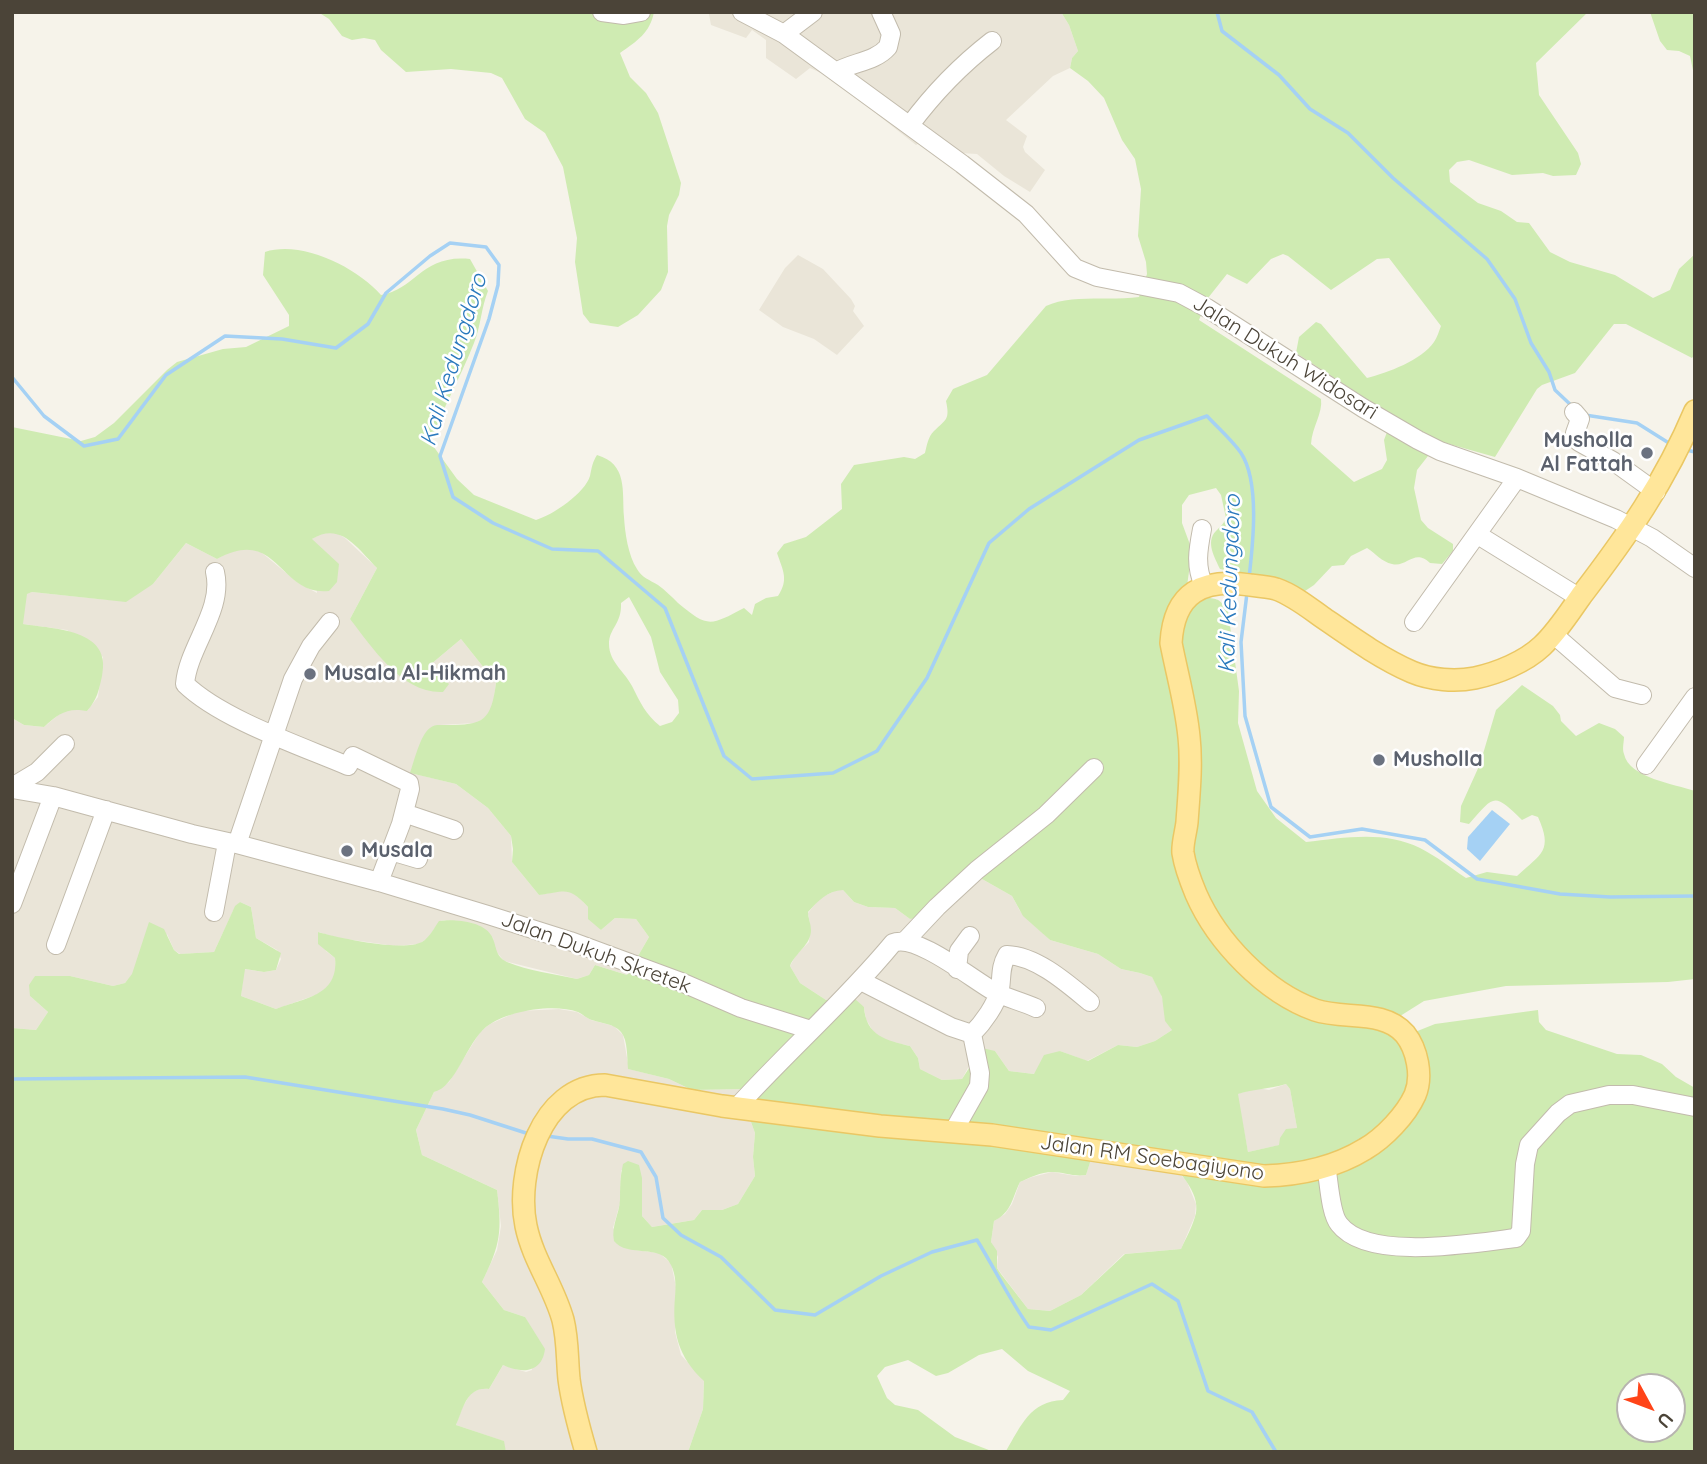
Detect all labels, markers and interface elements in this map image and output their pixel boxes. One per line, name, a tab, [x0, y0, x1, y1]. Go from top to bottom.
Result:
water label: Kali Kedungdoro	[415, 271, 493, 449]
street label: Jalan Dukuh Widosari	[1188, 291, 1382, 425]
place label: Musholla Al Fattah	[1541, 428, 1633, 478]
marker: Musholla Al Fattah	[1639, 445, 1655, 461]
water label: Kali Kedungdoro	[1213, 494, 1247, 674]
place label: Musala Al-Hikmah	[324, 661, 506, 687]
marker: Musala Al-Hikmah	[302, 666, 318, 682]
place label: Musholla	[1393, 747, 1483, 773]
marker: Musholla	[1371, 752, 1387, 768]
place label: Musala	[361, 838, 433, 864]
marker: Musala	[339, 843, 355, 859]
street label: Jalan Dukuh Skretek	[497, 907, 695, 999]
street label: Jalan RM Soebagiyono	[1038, 1130, 1266, 1186]
north arrow	[1616, 1373, 1686, 1443]
text: U	[1652, 1408, 1679, 1433]

